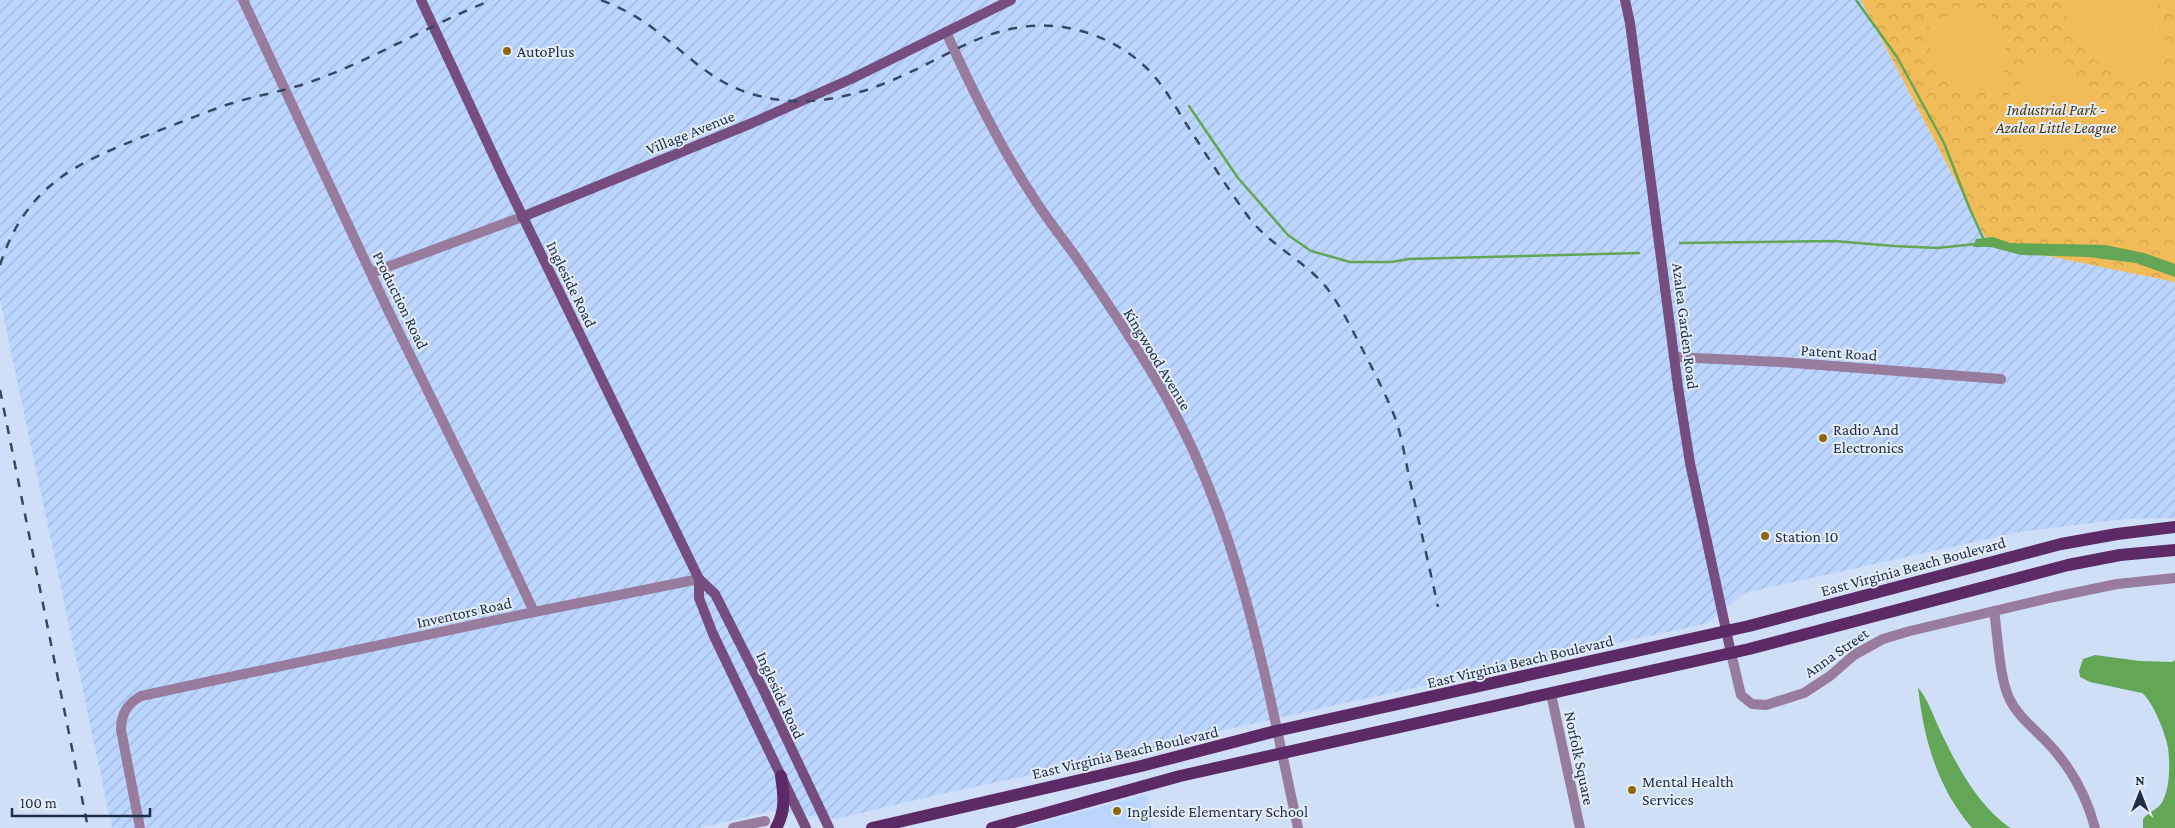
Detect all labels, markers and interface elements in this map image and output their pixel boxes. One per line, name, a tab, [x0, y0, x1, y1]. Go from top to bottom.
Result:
place label: AutoPlus	[517, 43, 575, 60]
marker: AutoPlus	[501, 45, 513, 57]
park label: Industrial Park - Azalea Little League	[1995, 101, 2116, 137]
street label: Village Avenue	[644, 107, 737, 159]
street label: Ingleside Road	[542, 238, 600, 331]
street label: Production Road	[370, 249, 432, 352]
street label: Azalea Garden Road	[1669, 262, 1702, 391]
street label: Kingwood Avenue	[1120, 305, 1195, 414]
street label: Patent Road	[1800, 341, 1878, 364]
place label: Radio And Electronics	[1833, 421, 1904, 456]
marker: Radio And Electronics	[1817, 432, 1829, 444]
place label: Station 10	[1775, 528, 1838, 545]
marker: Station 10	[1759, 530, 1771, 542]
street label: East Virginia Beach Boulevard	[1819, 533, 2008, 600]
street label: Inventors Road	[415, 594, 514, 631]
street label: Anna Street	[1801, 624, 1872, 681]
street label: East Virginia Beach Boulevard	[1425, 632, 1616, 692]
street label: Ingleside Road	[752, 649, 808, 742]
street label: Norfolk Square	[1560, 710, 1598, 807]
street label: East Virginia Beach Boulevard	[1030, 723, 1221, 783]
north arrow	[2115, 768, 2165, 818]
text: N	[2135, 772, 2145, 788]
place label: Mental Health Services	[1642, 773, 1734, 808]
marker: Mental Health Services	[1626, 784, 1638, 796]
scale bar	[12, 786, 150, 818]
text: 100 m	[20, 795, 57, 811]
place label: Ingleside Elementary School	[1127, 803, 1308, 821]
marker: Ingleside Elementary School	[1111, 805, 1123, 817]

